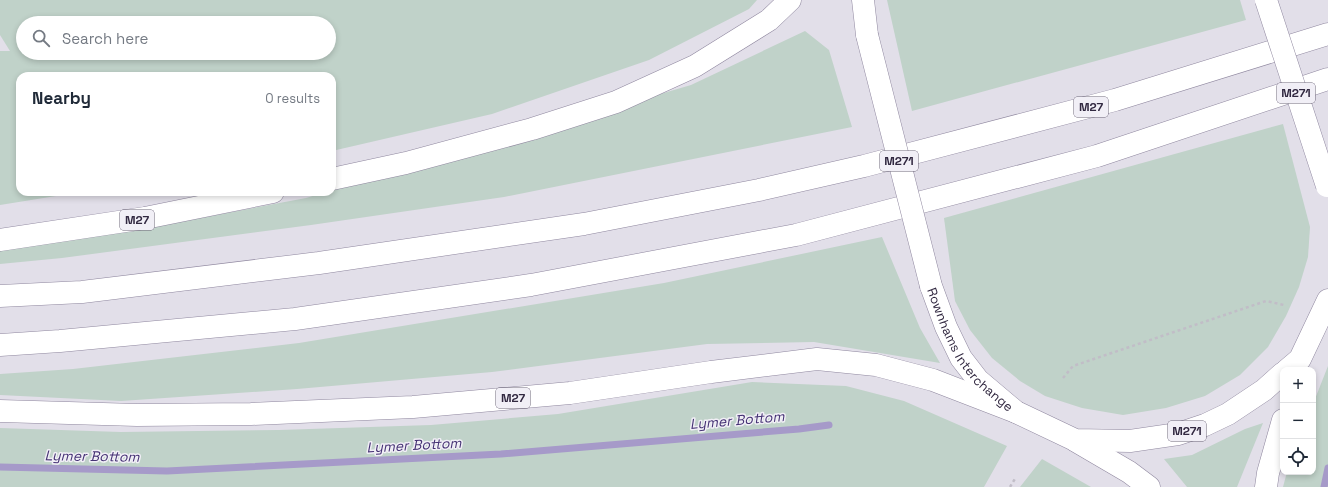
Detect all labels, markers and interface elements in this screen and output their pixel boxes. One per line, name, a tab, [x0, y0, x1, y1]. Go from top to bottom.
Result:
search box	[16, 16, 336, 60]
icon: search	[30, 27, 52, 49]
text: Search here	[62, 29, 148, 48]
road number: M271	[1277, 83, 1315, 103]
text: Nearby	[32, 87, 91, 109]
text: 0 results	[265, 90, 320, 107]
road number: M27	[1074, 97, 1108, 117]
road number: M271	[880, 151, 918, 171]
road number: M27	[120, 210, 154, 230]
street label: Rownhams Interchange	[923, 285, 1017, 415]
map controls	[1280, 367, 1316, 475]
button: +	[1280, 367, 1316, 403]
road number: M27	[496, 388, 530, 408]
button: −	[1280, 403, 1316, 439]
water label: Lymer Bottom	[689, 407, 786, 433]
road number: M271	[1168, 421, 1206, 441]
water label: Lymer Bottom	[366, 433, 463, 456]
button: locate	[1280, 439, 1316, 475]
water label: Lymer Bottom	[44, 446, 141, 466]

